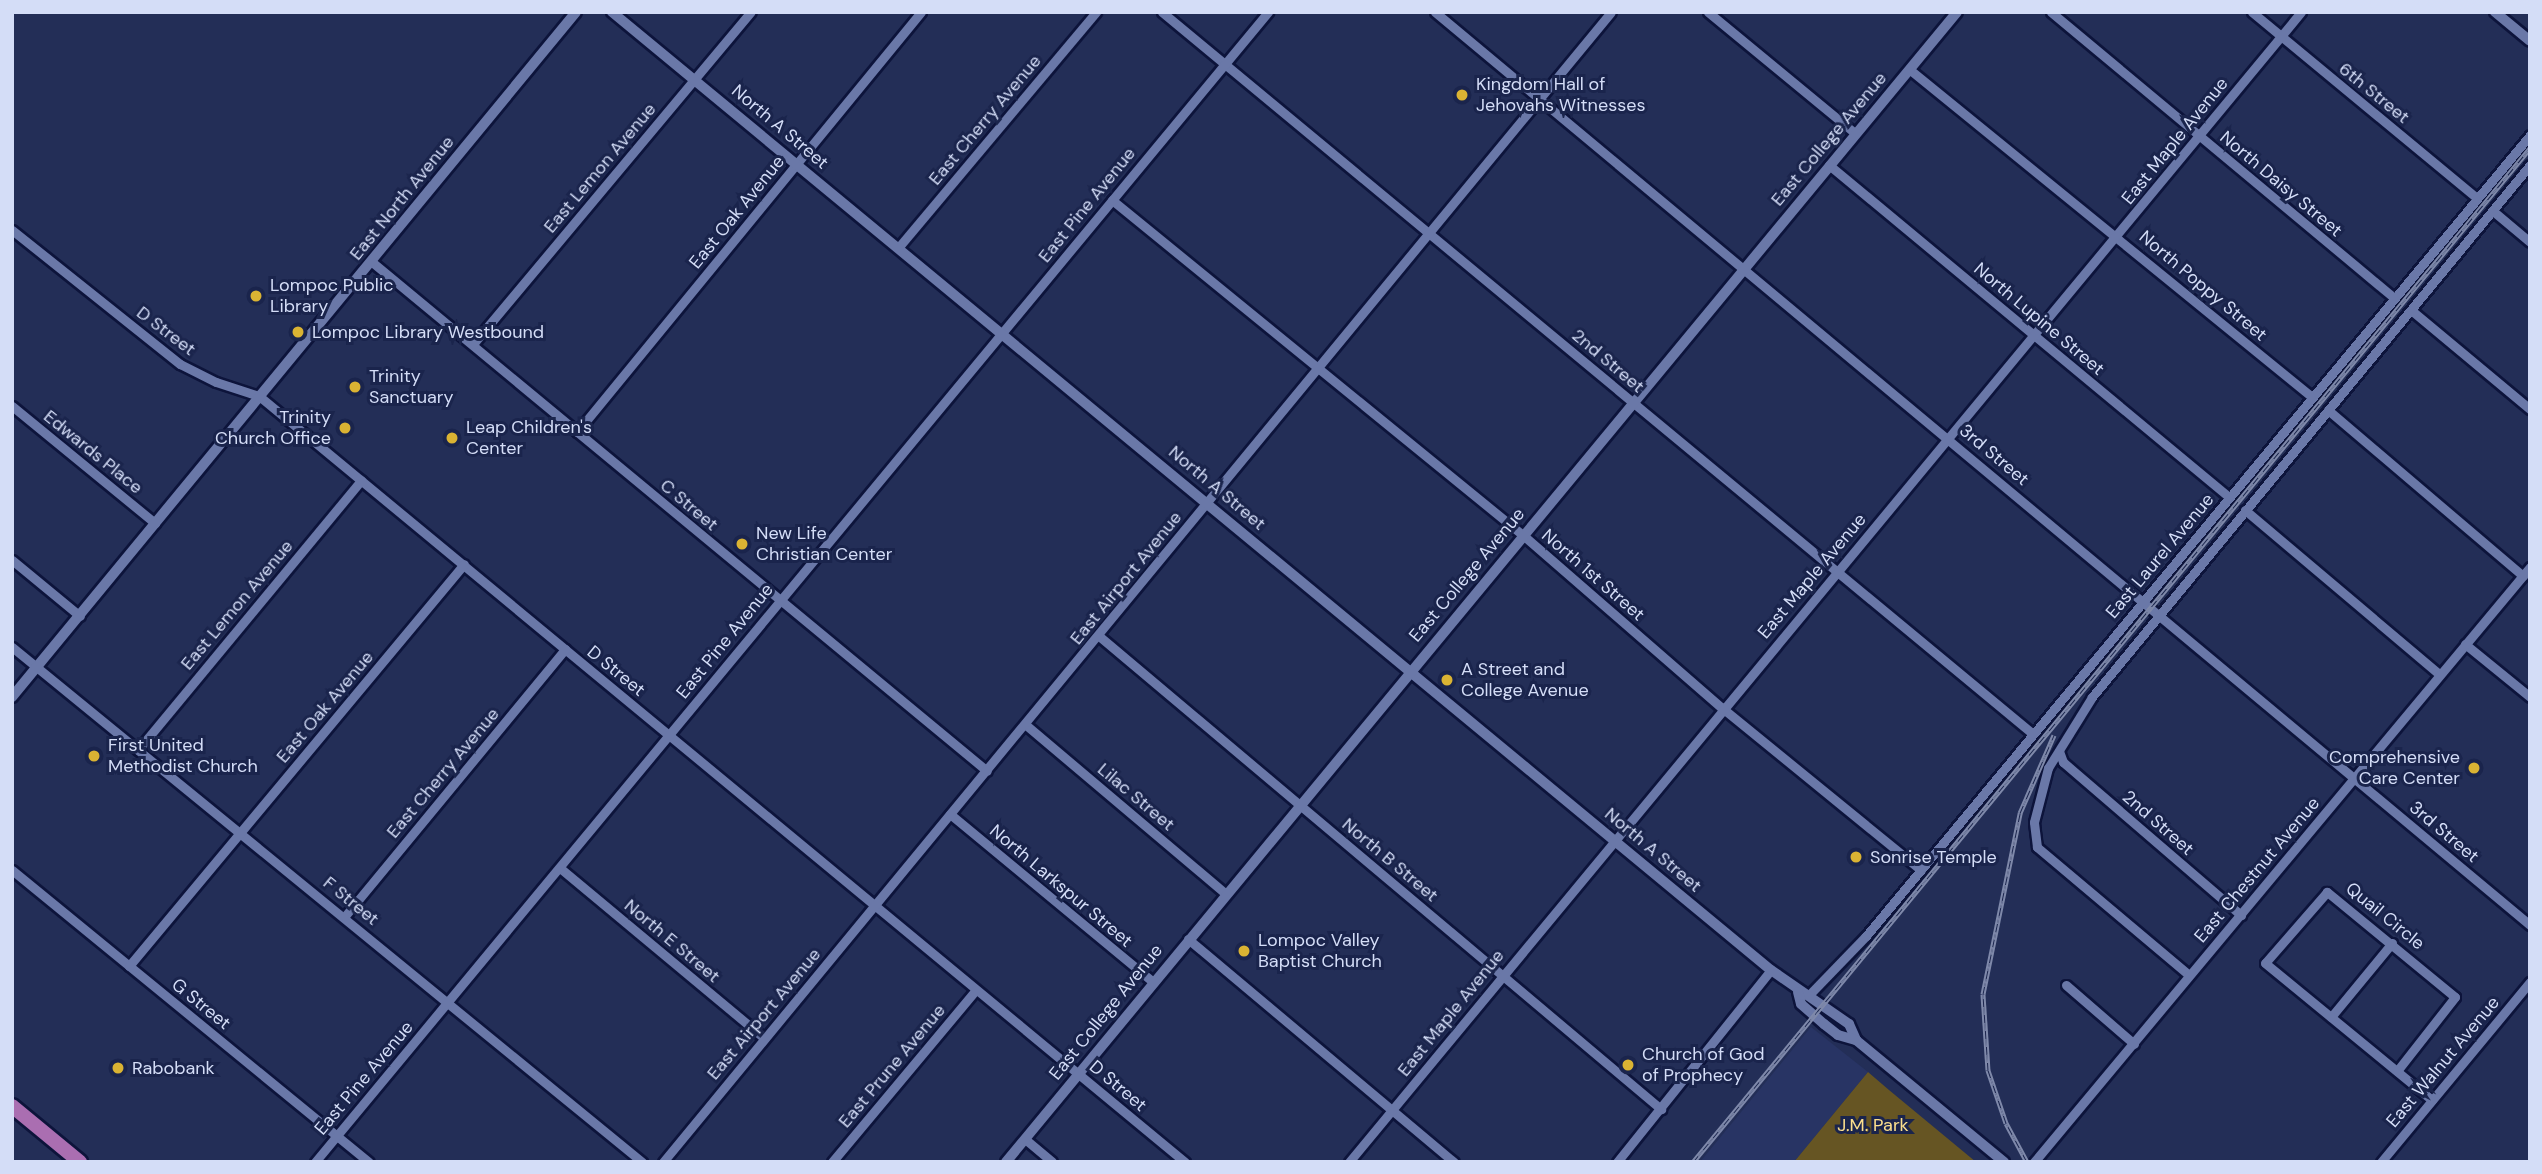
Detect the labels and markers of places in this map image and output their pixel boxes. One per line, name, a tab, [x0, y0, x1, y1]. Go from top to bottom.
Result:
place label: Kingdom Hall of Jehovahs Witnesses	[1476, 74, 1646, 116]
marker: Kingdom Hall of Jehovahs Witnesses	[1454, 87, 1470, 103]
place label: Lompoc Public Library	[270, 275, 393, 318]
marker: Lompoc Public Library	[248, 288, 264, 304]
place label: Lompoc Library Westbound	[312, 321, 544, 343]
marker: Lompoc Library Westbound	[290, 324, 306, 340]
place label: Trinity Sanctuary	[369, 366, 453, 408]
marker: Trinity Sanctuary	[347, 379, 363, 395]
place label: Trinity Church Office	[215, 407, 331, 450]
place label: Leap Children's Center	[466, 417, 592, 460]
marker: Trinity Church Office	[337, 420, 353, 436]
marker: Leap Children's Center	[444, 430, 460, 446]
place label: New Life Christian Center	[756, 523, 892, 566]
marker: New Life Christian Center	[734, 536, 750, 552]
place label: A Street and College Avenue	[1461, 659, 1589, 702]
marker: A Street and College Avenue	[1439, 672, 1455, 688]
place label: First United Methodist Church	[108, 735, 258, 778]
place label: Comprehensive Care Center	[2329, 747, 2460, 790]
marker: First United Methodist Church	[86, 748, 102, 764]
marker: Comprehensive Care Center	[2466, 760, 2482, 776]
place label: Sonrise Temple	[1870, 846, 1997, 868]
marker: Sonrise Temple	[1848, 849, 1864, 865]
place label: Lompoc Valley Baptist Church	[1258, 930, 1382, 972]
marker: Lompoc Valley Baptist Church	[1236, 943, 1252, 959]
place label: Church of God of Prophecy	[1642, 1044, 1765, 1086]
place label: Rabobank	[132, 1057, 215, 1079]
marker: Church of God of Prophecy	[1620, 1057, 1636, 1073]
marker: Rabobank	[110, 1060, 126, 1076]

